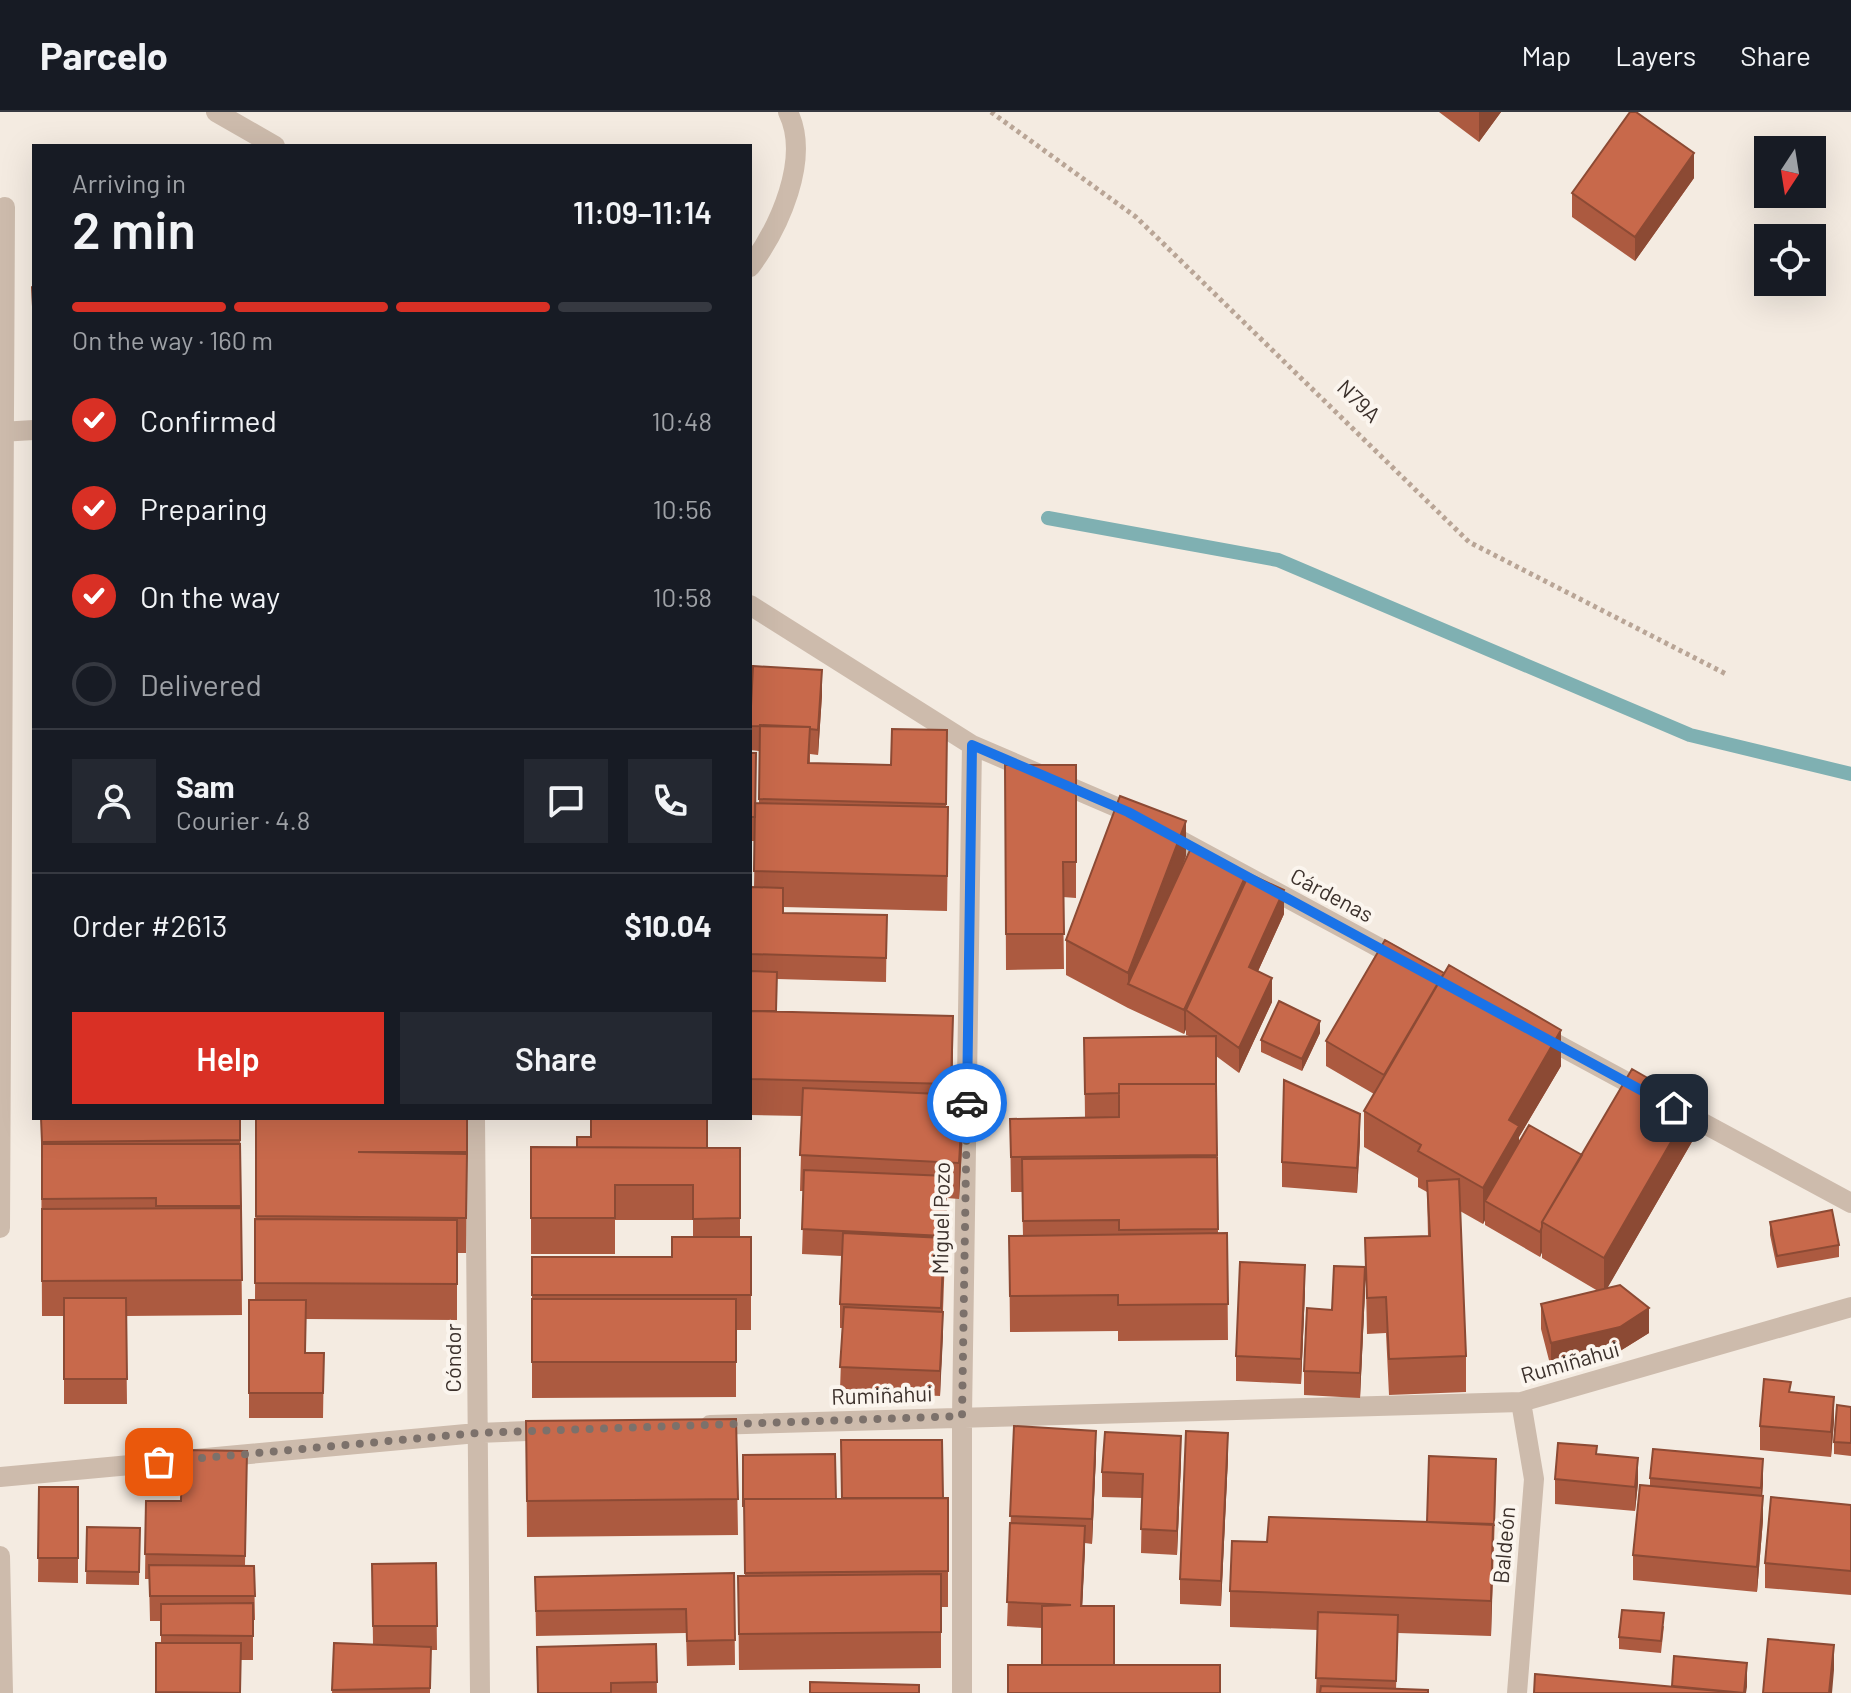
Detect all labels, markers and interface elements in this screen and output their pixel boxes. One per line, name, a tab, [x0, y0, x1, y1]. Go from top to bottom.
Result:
text: Parcelo	[40, 32, 168, 78]
text: Map	[1521, 38, 1571, 72]
text: Layers	[1615, 38, 1696, 72]
text: Share	[1740, 38, 1811, 72]
north arrow	[1754, 136, 1826, 208]
map controls	[1754, 136, 1826, 296]
text: Arriving in	[72, 167, 186, 198]
text: 11:09–11:14	[573, 194, 712, 230]
text: 2 min	[72, 197, 196, 259]
button: locate	[1754, 224, 1826, 296]
text: On the way · 160 m	[72, 324, 273, 355]
street label: N79A	[1333, 374, 1387, 427]
icon: check	[72, 398, 116, 442]
text: Confirmed	[140, 402, 277, 438]
text: 10:48	[652, 405, 712, 436]
icon: check	[72, 486, 116, 530]
text: Preparing	[140, 490, 267, 526]
text: 10:56	[653, 493, 712, 524]
icon: check	[72, 574, 116, 618]
text: On the way	[140, 578, 280, 614]
text: 10:58	[652, 581, 712, 612]
text: Delivered	[140, 666, 262, 702]
button: person	[72, 759, 156, 843]
button: chat	[524, 759, 608, 843]
button: phone	[628, 759, 712, 843]
text: Sam	[176, 768, 235, 804]
text: Courier · 4.8	[176, 804, 310, 835]
street label: Cárdenas	[1287, 862, 1378, 927]
text: Order #2613	[72, 907, 227, 943]
text: $10.04	[625, 907, 712, 943]
button: Help	[72, 1012, 384, 1104]
button: Share	[400, 1012, 712, 1104]
courier	[927, 1063, 1007, 1143]
pin	[1640, 1074, 1708, 1142]
icon: car	[945, 1081, 989, 1125]
icon: home	[1652, 1086, 1696, 1130]
street label: Miguel Pozo	[926, 1162, 954, 1274]
street label: Cóndor	[439, 1324, 465, 1392]
street label: Rumiñahui	[1517, 1335, 1622, 1388]
street label: Rumiñahui	[831, 1379, 933, 1409]
pin	[125, 1428, 193, 1496]
icon: bag	[137, 1440, 181, 1484]
street label: Baldeón	[1487, 1505, 1519, 1585]

